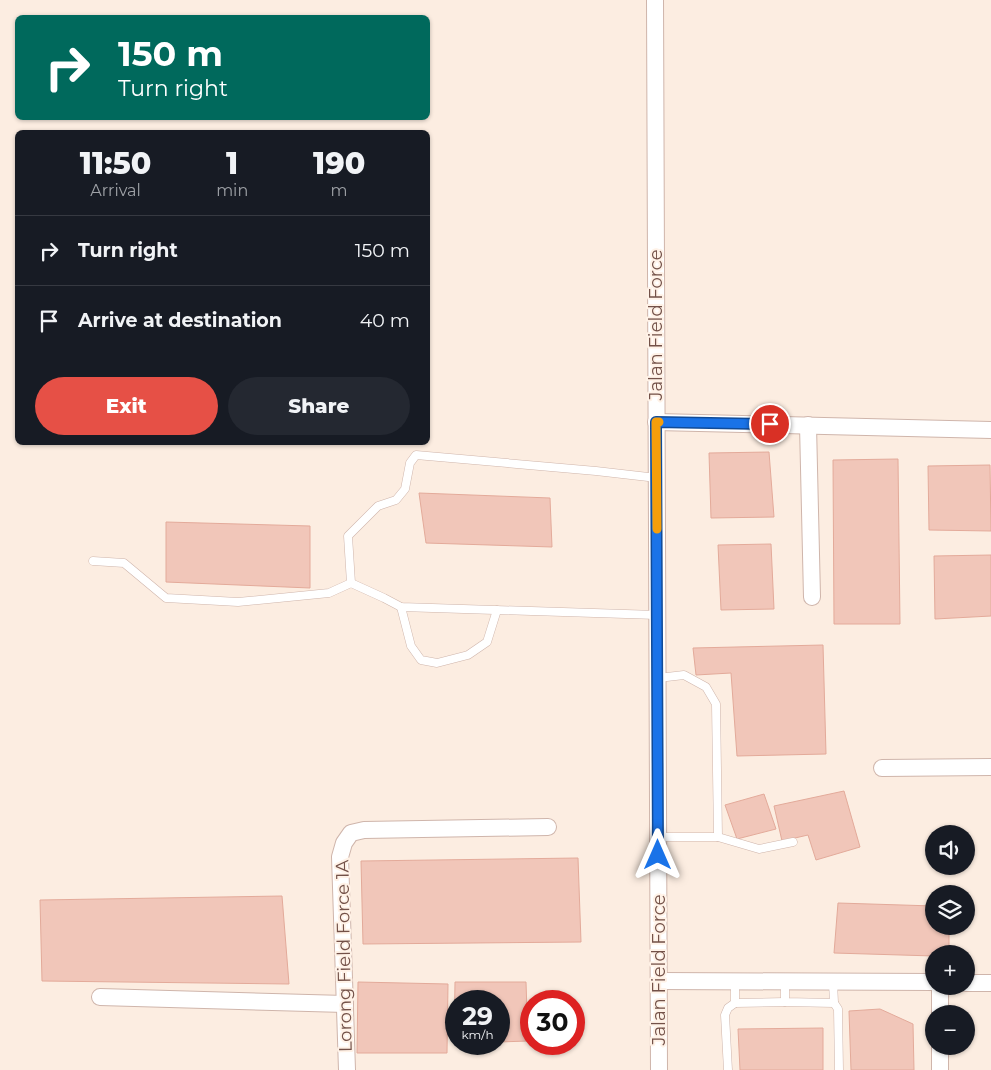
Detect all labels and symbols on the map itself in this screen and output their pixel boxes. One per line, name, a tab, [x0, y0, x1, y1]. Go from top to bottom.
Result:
street label: Jalan Field Force	[645, 249, 667, 402]
pin	[749, 403, 791, 445]
position arrow	[631, 828, 683, 880]
street label: Lorong Field Force 1A	[331, 860, 357, 1052]
street label: Jalan Field Force	[648, 894, 670, 1047]
speed limit sign: 30	[520, 990, 585, 1055]

